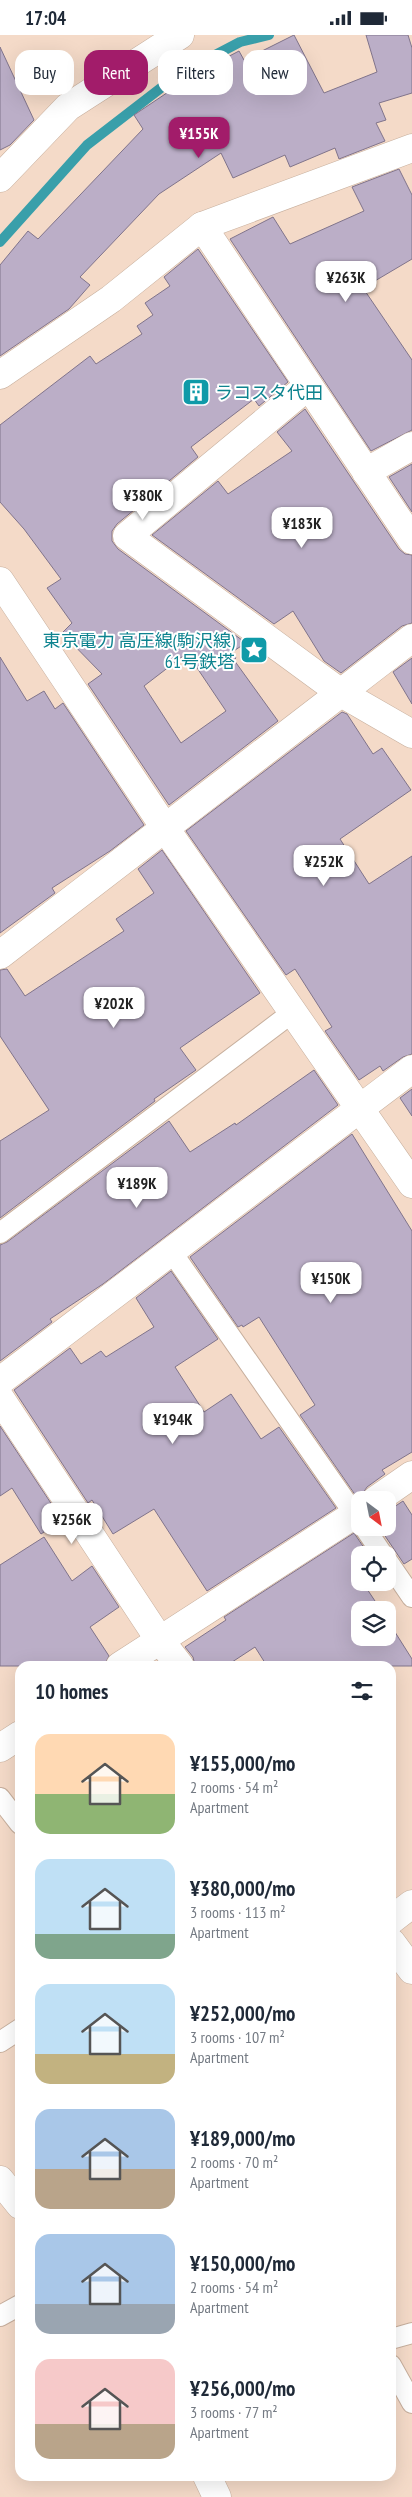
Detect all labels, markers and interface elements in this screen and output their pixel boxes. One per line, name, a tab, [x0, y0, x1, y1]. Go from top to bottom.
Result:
text: 17:04	[25, 6, 66, 30]
chip: Buy	[15, 50, 74, 95]
chip: Rent	[84, 50, 148, 95]
chip: Filters	[158, 50, 233, 95]
chip: New	[243, 50, 307, 95]
pin: ¥155K	[164, 117, 234, 159]
text: ¥155K	[180, 123, 218, 143]
pin: ¥263K	[311, 261, 381, 303]
text: ¥263K	[327, 267, 365, 287]
building icon: ラコスタ代田	[181, 377, 211, 407]
place label: ラコスタ代田	[215, 381, 323, 404]
pin: ¥380K	[108, 479, 178, 521]
text: ¥380K	[124, 485, 162, 505]
pin: ¥183K	[267, 507, 337, 549]
text: ¥183K	[283, 513, 321, 533]
place label: 東京電力 高圧線(駒沢線) 61号鉄塔	[43, 629, 236, 673]
place icon: 東京電力 高圧線(駒沢線) 61号鉄塔	[239, 635, 269, 665]
pin: ¥252K	[289, 845, 359, 887]
text: ¥252K	[305, 851, 343, 871]
pin: ¥202K	[79, 987, 149, 1029]
text: ¥202K	[95, 993, 133, 1013]
pin: ¥189K	[102, 1167, 172, 1209]
text: ¥189K	[118, 1173, 156, 1193]
pin: ¥150K	[296, 1261, 366, 1304]
text: ¥150K	[312, 1268, 350, 1288]
pin: ¥194K	[138, 1403, 208, 1445]
text: ¥194K	[154, 1409, 192, 1429]
north arrow	[351, 1491, 396, 1536]
map controls	[351, 1491, 396, 1646]
pin: ¥256K	[37, 1503, 107, 1545]
text: ¥256K	[53, 1509, 91, 1529]
button: locate	[351, 1546, 396, 1591]
button: layers	[351, 1601, 396, 1646]
icon: filters	[348, 1677, 376, 1705]
text: 10 homes	[35, 1678, 108, 1705]
text: ¥155,000/mo	[190, 1750, 295, 1777]
icon: home	[75, 1754, 135, 1814]
text: 2 rooms · 54 m²	[190, 1777, 278, 1797]
text: Apartment	[190, 1797, 249, 1817]
text: ¥380,000/mo	[190, 1875, 295, 1902]
icon: home	[75, 1879, 135, 1939]
text: 3 rooms · 113 m²	[190, 1902, 286, 1922]
text: Apartment	[190, 1922, 249, 1942]
text: ¥252,000/mo	[190, 2000, 295, 2027]
icon: home	[75, 2004, 135, 2064]
text: 3 rooms · 107 m²	[190, 2027, 285, 2047]
text: Apartment	[190, 2047, 249, 2067]
text: ¥189,000/mo	[190, 2125, 295, 2152]
icon: home	[75, 2129, 135, 2189]
text: 2 rooms · 70 m²	[190, 2152, 278, 2172]
text: Apartment	[190, 2172, 249, 2192]
text: ¥150,000/mo	[190, 2250, 295, 2277]
icon: home	[75, 2254, 135, 2314]
text: 2 rooms · 54 m²	[190, 2277, 278, 2297]
text: Apartment	[190, 2297, 249, 2317]
text: ¥256,000/mo	[190, 2375, 295, 2402]
icon: home	[75, 2379, 135, 2439]
text: 3 rooms · 77 m²	[190, 2402, 278, 2422]
text: Apartment	[190, 2422, 249, 2442]

